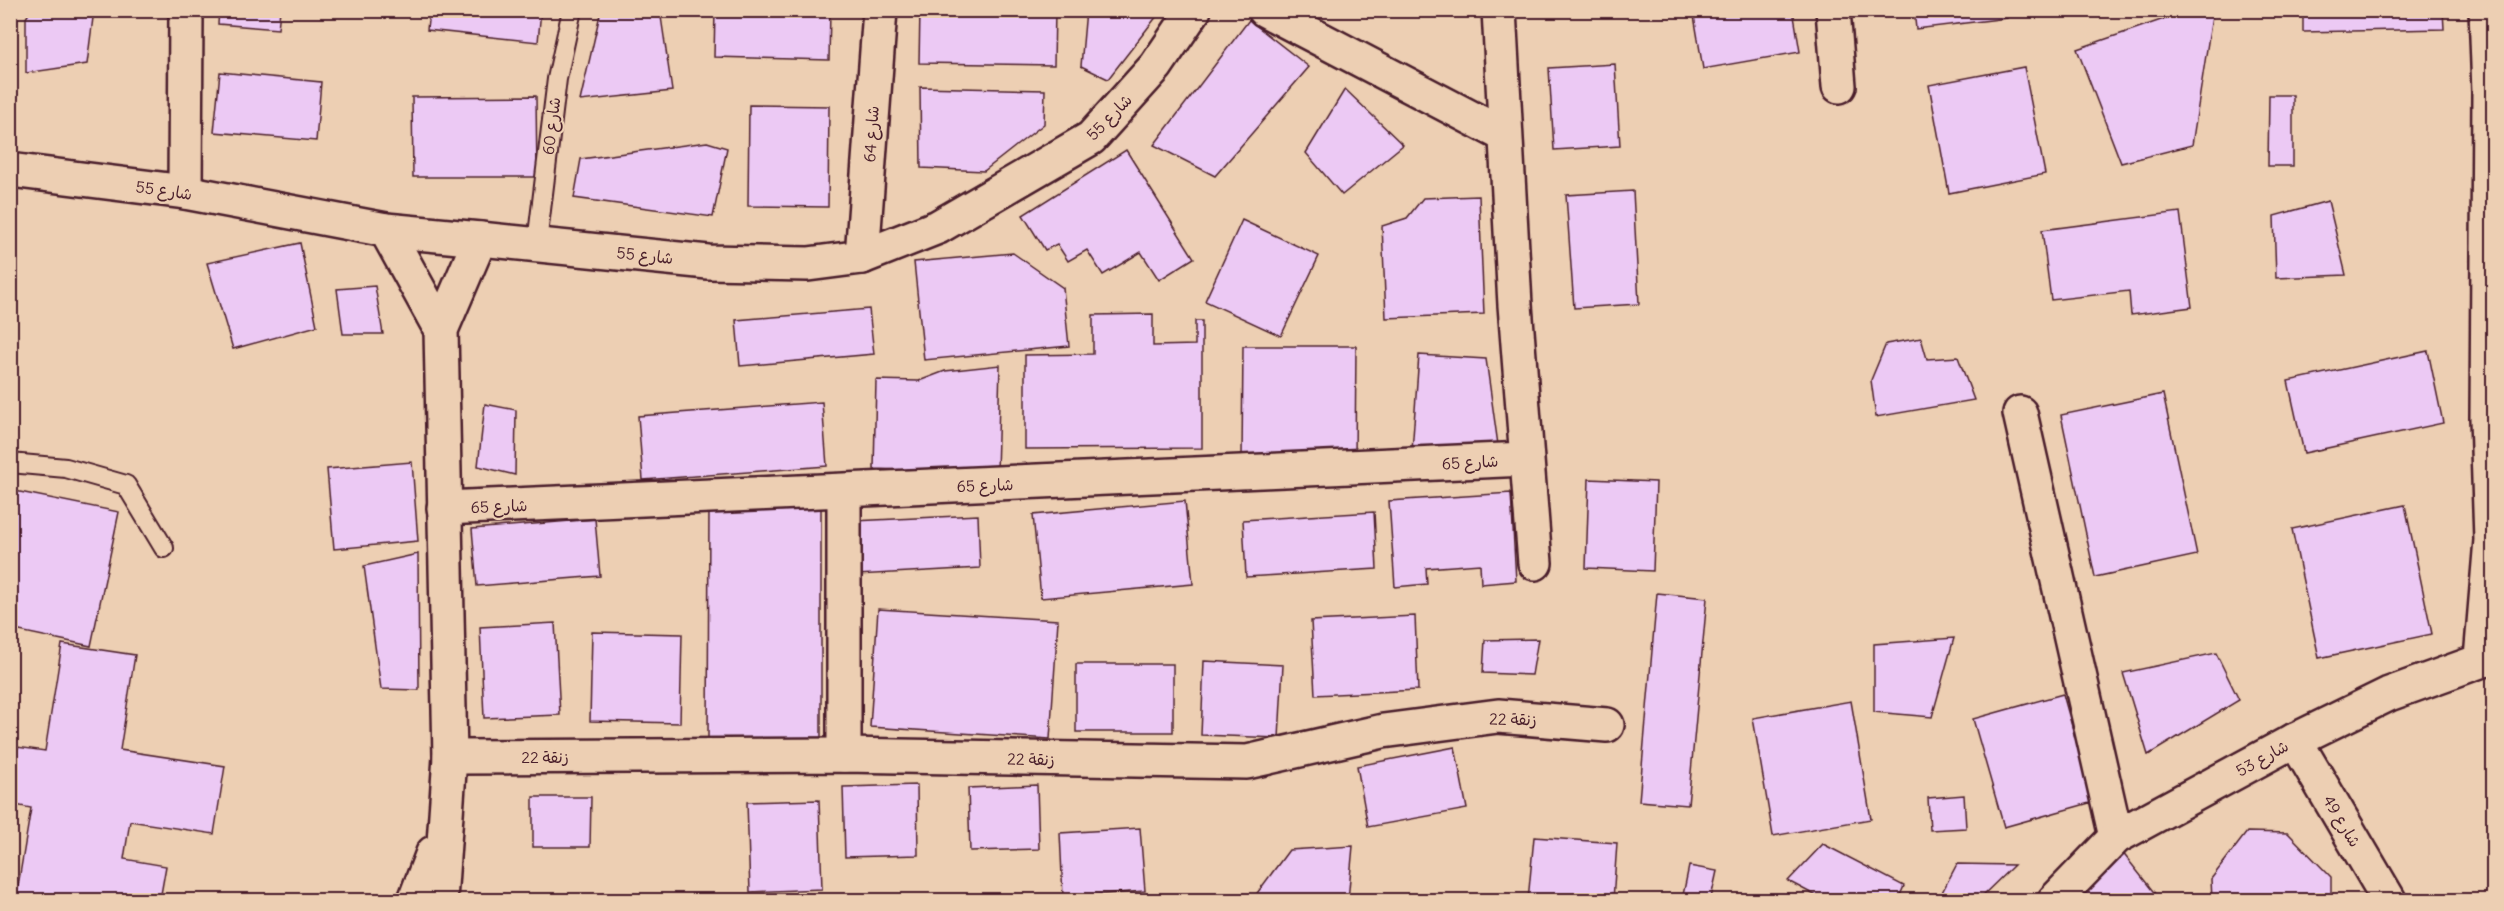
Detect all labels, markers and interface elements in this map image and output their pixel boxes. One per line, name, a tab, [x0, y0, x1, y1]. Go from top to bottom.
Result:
street label: شارع 55	[1082, 90, 1137, 146]
street label: شارع 60	[538, 96, 566, 156]
street label: شارع 64	[859, 105, 885, 163]
street label: شارع 55	[134, 176, 194, 206]
street label: شارع 55	[615, 242, 674, 270]
street label: شارع 65	[1441, 451, 1499, 475]
street label: شارع 65	[956, 474, 1014, 498]
street label: شارع 65	[470, 495, 528, 519]
street label: زنقة 22	[1489, 709, 1537, 729]
street label: شارع 53	[2232, 736, 2293, 782]
street label: زنقة 22	[521, 747, 569, 767]
street label: زنقة 22	[1007, 749, 1055, 769]
street label: شارع 49	[2317, 791, 2365, 852]

